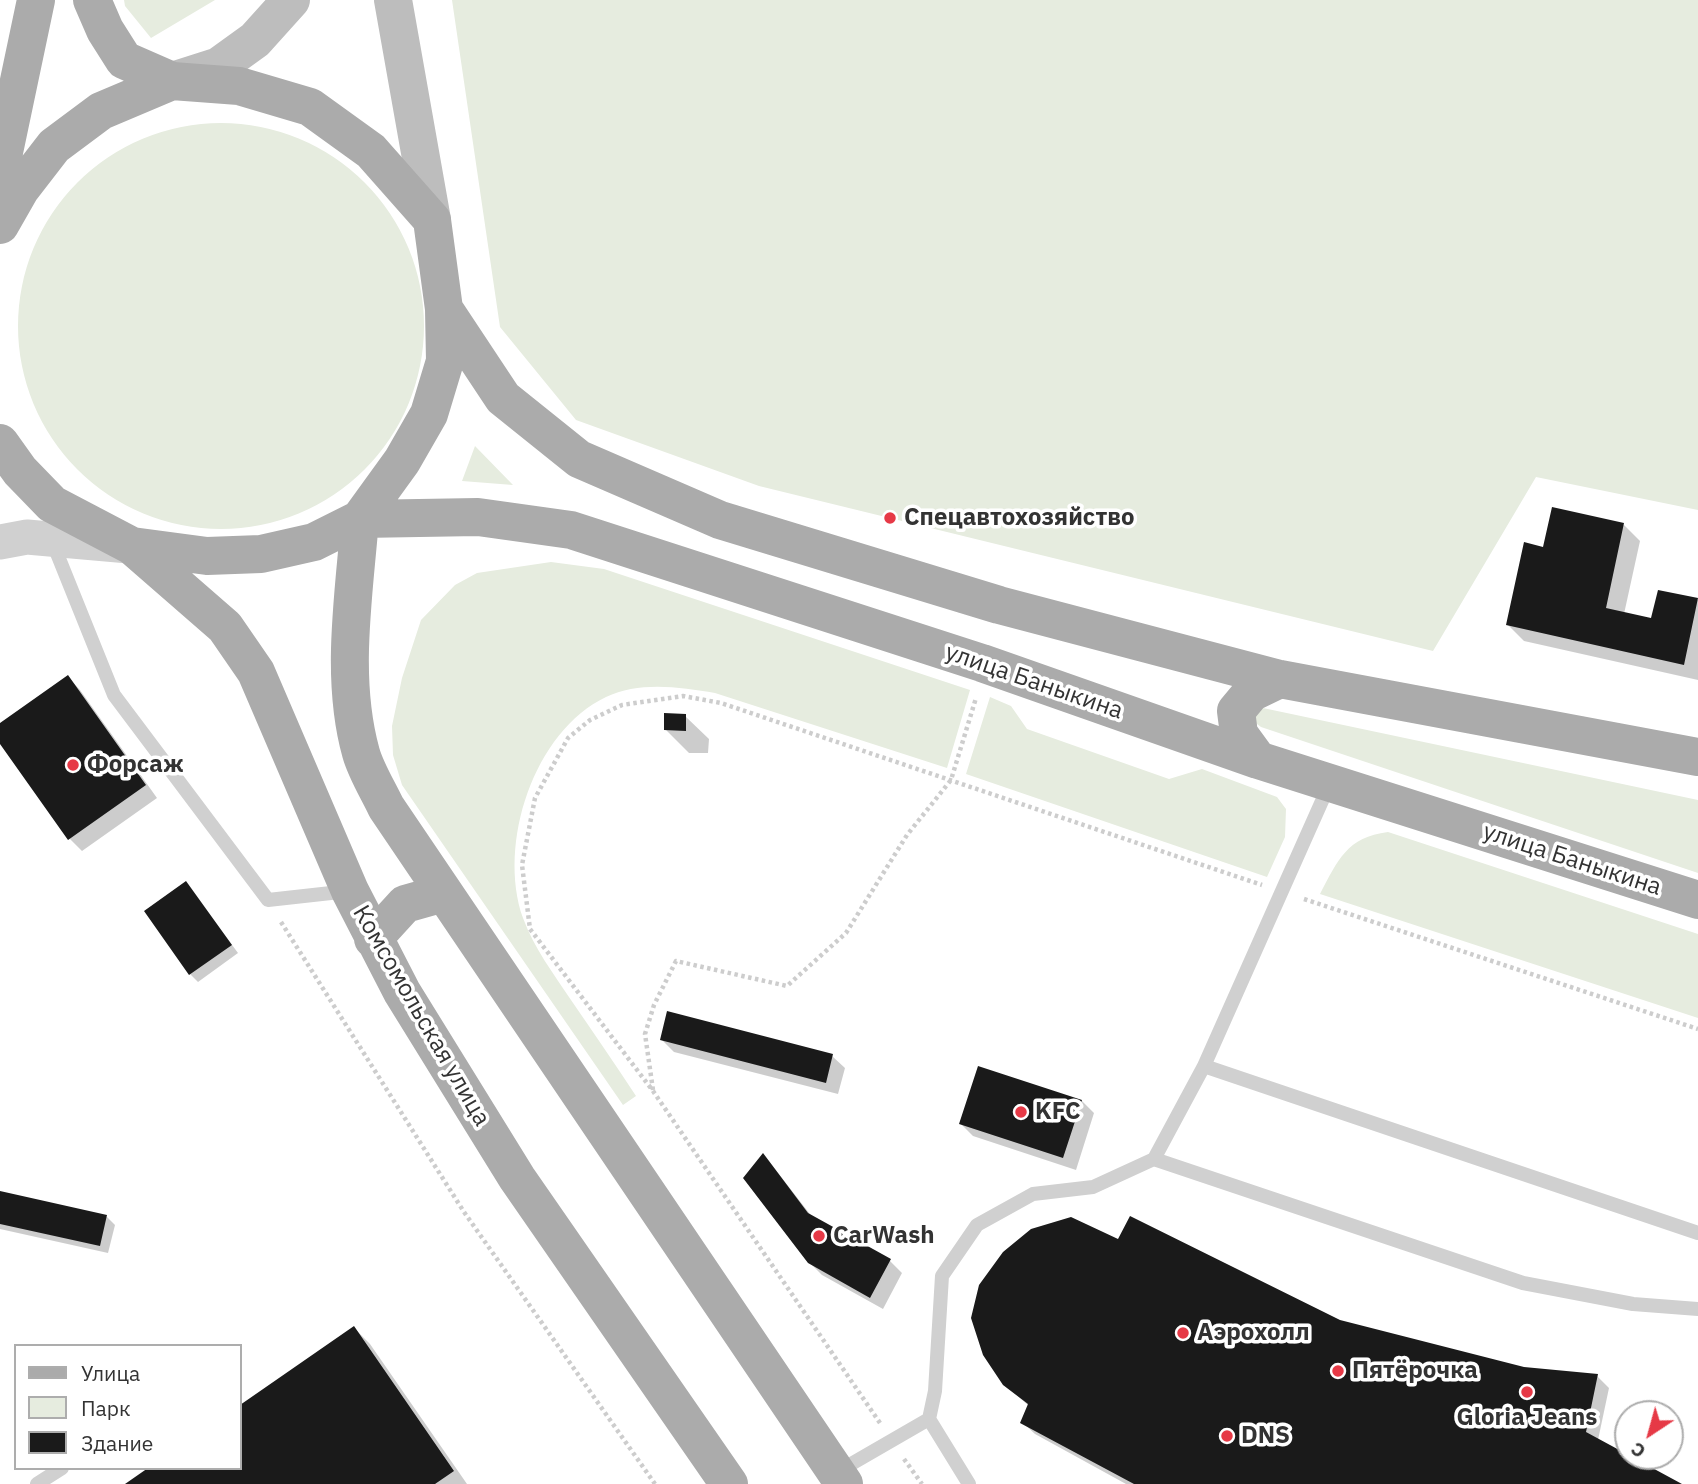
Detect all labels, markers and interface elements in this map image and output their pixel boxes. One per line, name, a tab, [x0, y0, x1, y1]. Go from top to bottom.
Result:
place label: Спецавтохозяйство	[904, 504, 1135, 532]
marker: Спецавтохозяйство	[882, 510, 898, 526]
street label: улица Баныкина	[941, 638, 1127, 726]
place label: Форсаж	[87, 751, 184, 779]
marker: Форсаж	[65, 757, 81, 773]
street label: улица Баныкина	[1479, 818, 1665, 902]
street label: Комсомольская улица	[346, 901, 496, 1131]
place label: KFC	[1035, 1098, 1081, 1126]
marker: KFC	[1013, 1104, 1029, 1120]
place label: CarWash	[833, 1222, 935, 1250]
marker: CarWash	[811, 1228, 827, 1244]
place label: Аэрохолл	[1197, 1319, 1310, 1347]
marker: Аэрохолл	[1175, 1325, 1191, 1341]
legend	[14, 1344, 242, 1470]
place label: Пятёрочка	[1352, 1357, 1478, 1385]
text: Улица	[81, 1359, 140, 1387]
marker: Пятёрочка	[1330, 1363, 1346, 1379]
marker: Gloria Jeans	[1519, 1384, 1535, 1400]
text: Парк	[81, 1394, 131, 1422]
north arrow	[1614, 1400, 1684, 1470]
place label: Gloria Jeans	[1457, 1404, 1597, 1432]
place label: DNS	[1241, 1422, 1290, 1450]
marker: DNS	[1219, 1428, 1235, 1444]
text: Здание	[81, 1429, 153, 1457]
text: С	[1626, 1437, 1650, 1464]

